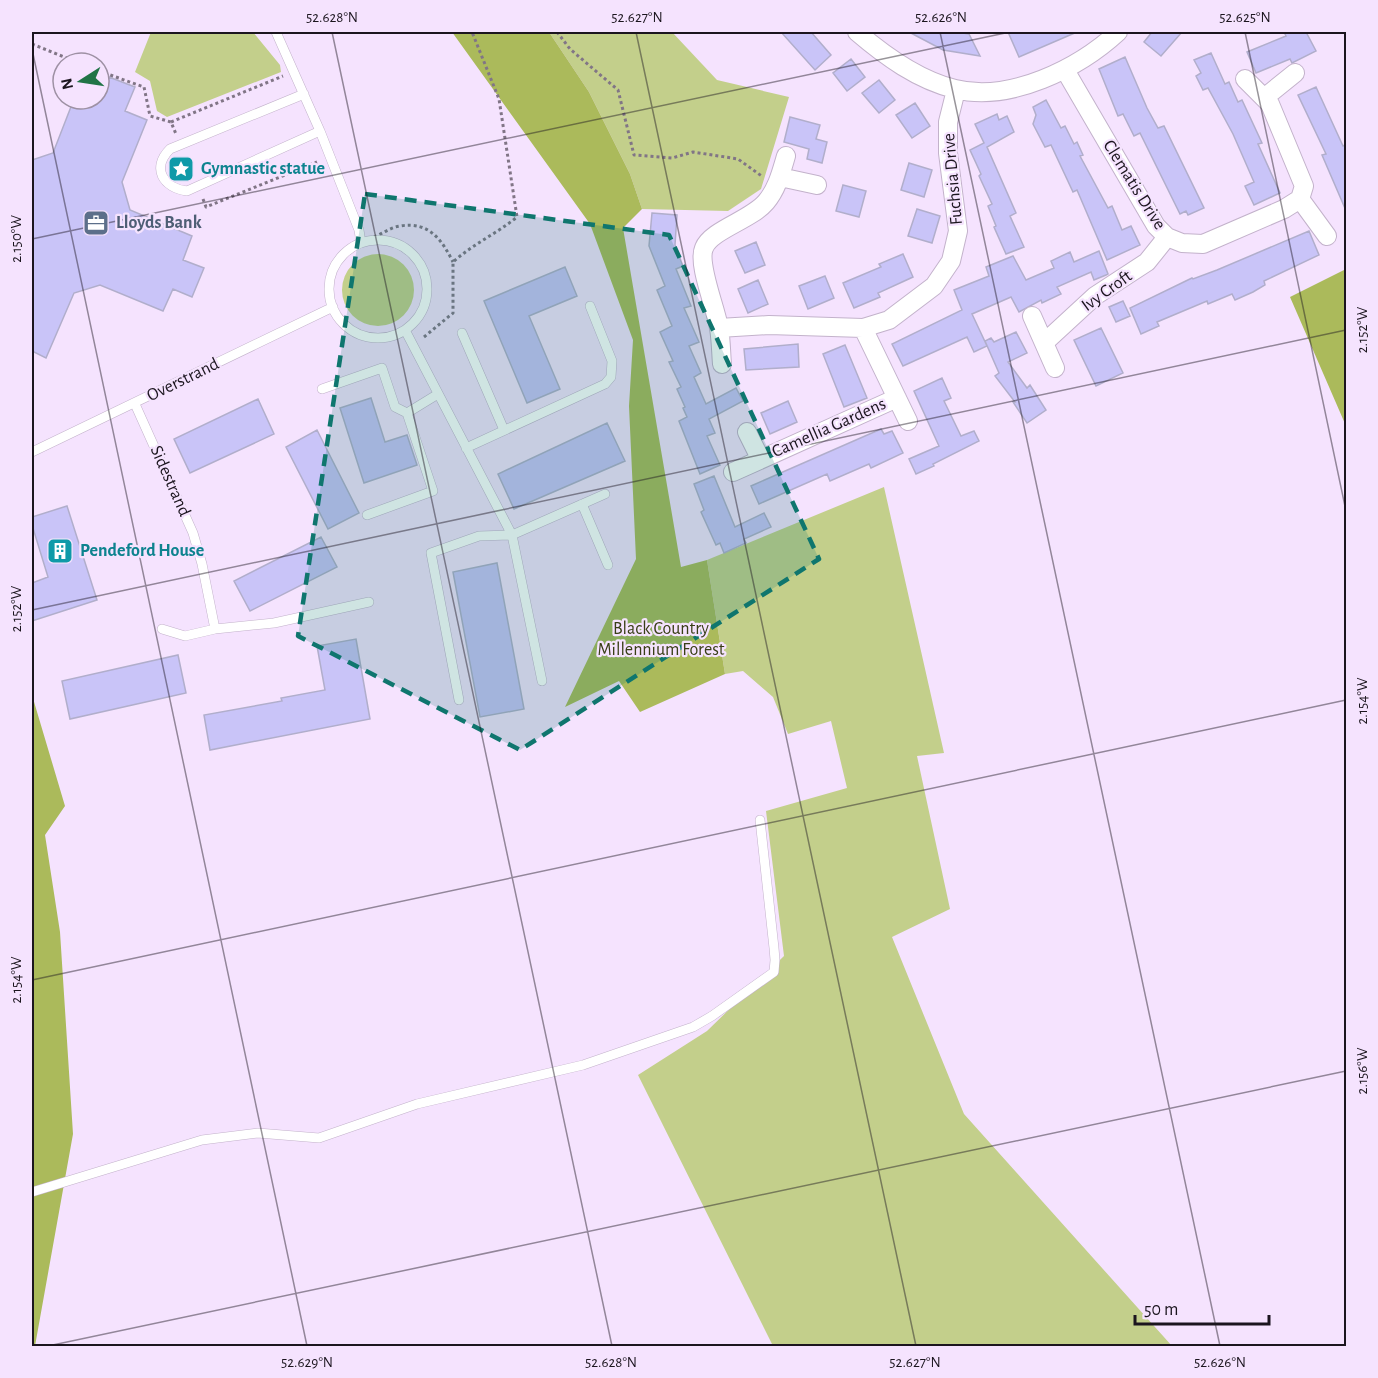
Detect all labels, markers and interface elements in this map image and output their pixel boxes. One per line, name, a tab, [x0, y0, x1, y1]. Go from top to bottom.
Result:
text: 52.628°N	[306, 10, 358, 25]
text: 52.627°N	[611, 10, 663, 25]
text: 52.626°N	[915, 10, 967, 25]
text: 52.625°N	[1219, 10, 1271, 25]
north arrow	[51, 51, 111, 111]
text: N	[58, 77, 76, 91]
street label: Fuchsia Drive	[940, 132, 966, 226]
street label: Clematis Drive	[1099, 137, 1169, 233]
place icon: Gymnastic statue	[166, 154, 196, 184]
place label: Gymnastic statue	[201, 160, 325, 178]
office icon: Lloyds Bank	[81, 208, 111, 238]
place label: Lloyds Bank	[116, 214, 202, 232]
text: 2.150°W	[9, 215, 24, 263]
street label: Ivy Croft	[1079, 267, 1136, 315]
text: 2.152°W	[1355, 306, 1370, 353]
street label: Overstrand	[144, 355, 222, 405]
street label: Camellia Gardens	[769, 395, 889, 461]
street label: Sidestrand	[146, 443, 194, 519]
building icon: Pendeford House	[45, 536, 75, 566]
place label: Pendeford House	[80, 542, 204, 560]
text: 2.152°W	[9, 585, 24, 632]
park label: Black Country Millennium Forest	[597, 620, 725, 659]
text: 2.154°W	[1355, 677, 1370, 724]
text: 2.154°W	[9, 956, 24, 1003]
text: 2.156°W	[1355, 1047, 1370, 1094]
scale bar	[1135, 1288, 1268, 1326]
text: 50 m	[1144, 1301, 1178, 1319]
text: 52.629°N	[281, 1355, 333, 1370]
text: 52.628°N	[585, 1355, 637, 1370]
text: 52.627°N	[889, 1355, 941, 1370]
text: 52.626°N	[1194, 1355, 1246, 1370]

